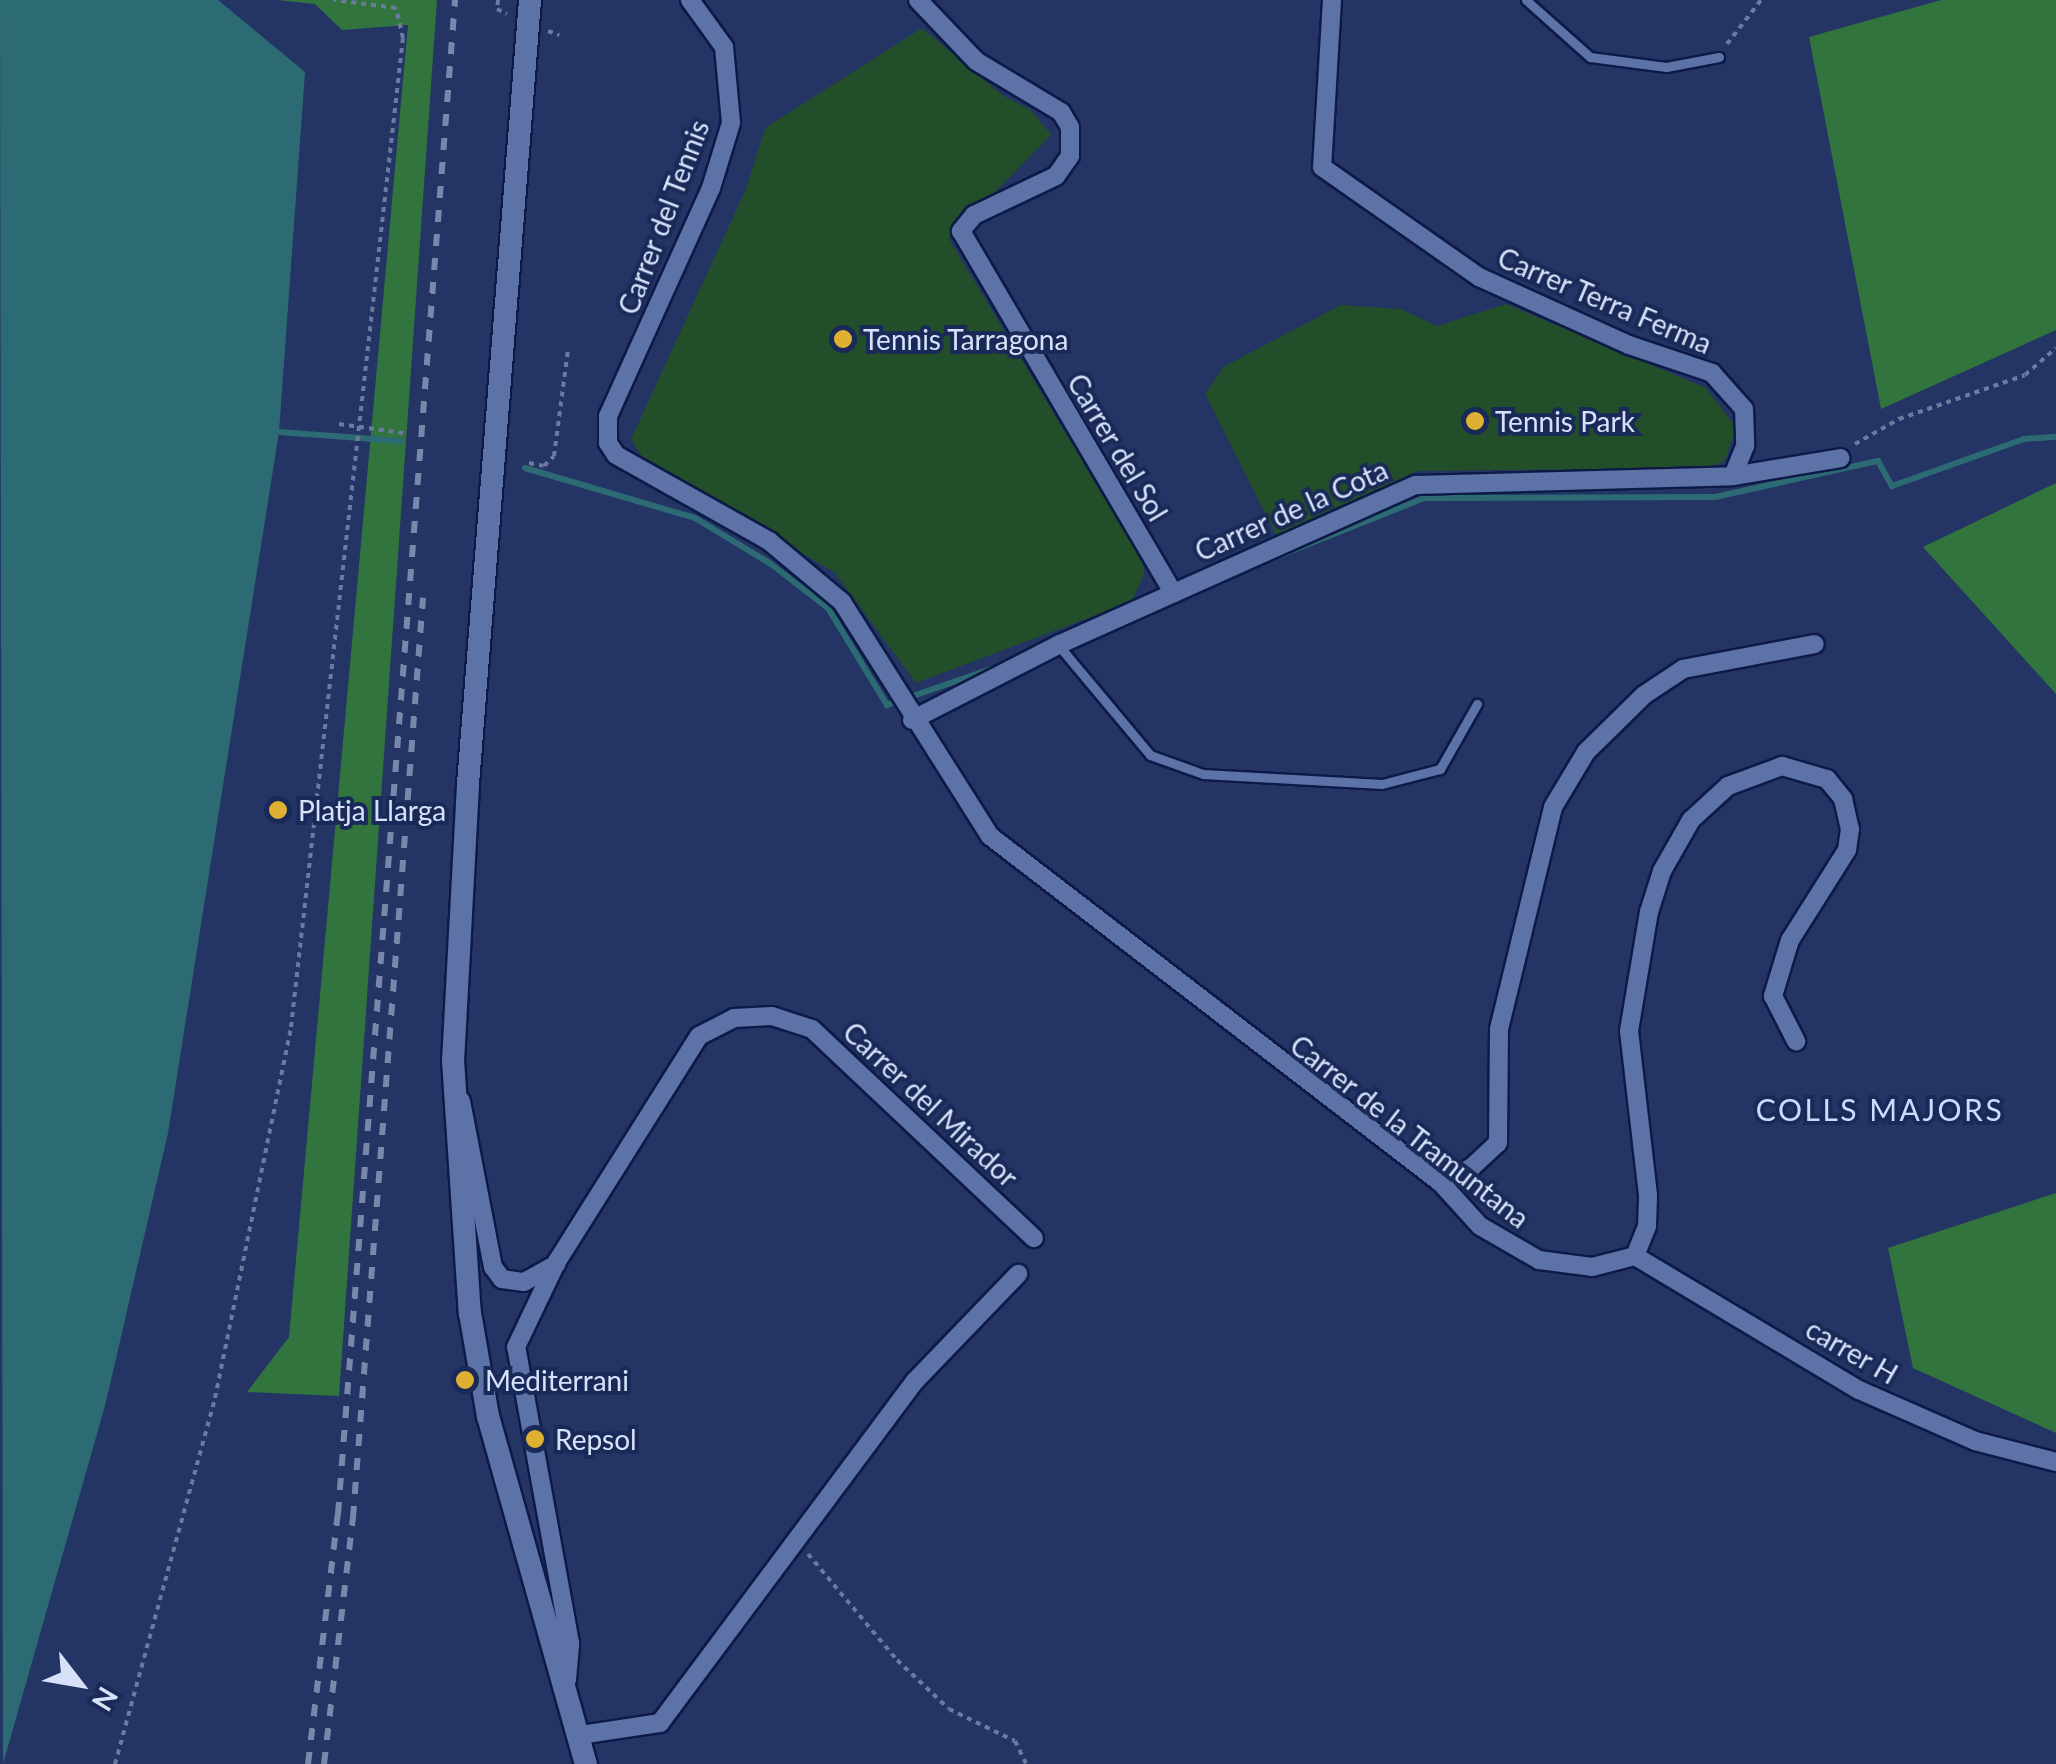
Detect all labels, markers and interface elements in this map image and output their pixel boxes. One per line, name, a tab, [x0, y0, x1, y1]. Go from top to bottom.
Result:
street label: Carrer del Tennis	[610, 114, 716, 320]
street label: Carrer Terra Ferma	[1492, 240, 1718, 360]
place label: Tennis Tarragona	[863, 322, 1069, 356]
marker: Tennis Tarragona	[832, 328, 854, 350]
street label: Carrer del Sol	[1061, 367, 1175, 527]
place label: Tennis Park	[1495, 404, 1635, 438]
marker: Tennis Park	[1464, 410, 1486, 432]
street label: Carrer de la Cota	[1189, 452, 1393, 568]
place label: Platja Llarga	[298, 793, 446, 827]
marker: Platja Llarga	[267, 799, 289, 821]
street label: Carrer del Mirador	[837, 1014, 1025, 1194]
street label: Carrer de la Tramuntana	[1284, 1027, 1536, 1235]
district label: COLLS MAJORS	[1756, 1091, 2004, 1127]
street label: carrer H	[1800, 1311, 1904, 1391]
place label: Mediterrani	[485, 1363, 629, 1397]
marker: Mediterrani	[454, 1369, 476, 1391]
place label: Repsol	[555, 1422, 637, 1456]
marker: Repsol	[524, 1428, 546, 1450]
north arrow	[30, 1634, 130, 1734]
text: N	[86, 1681, 126, 1717]

